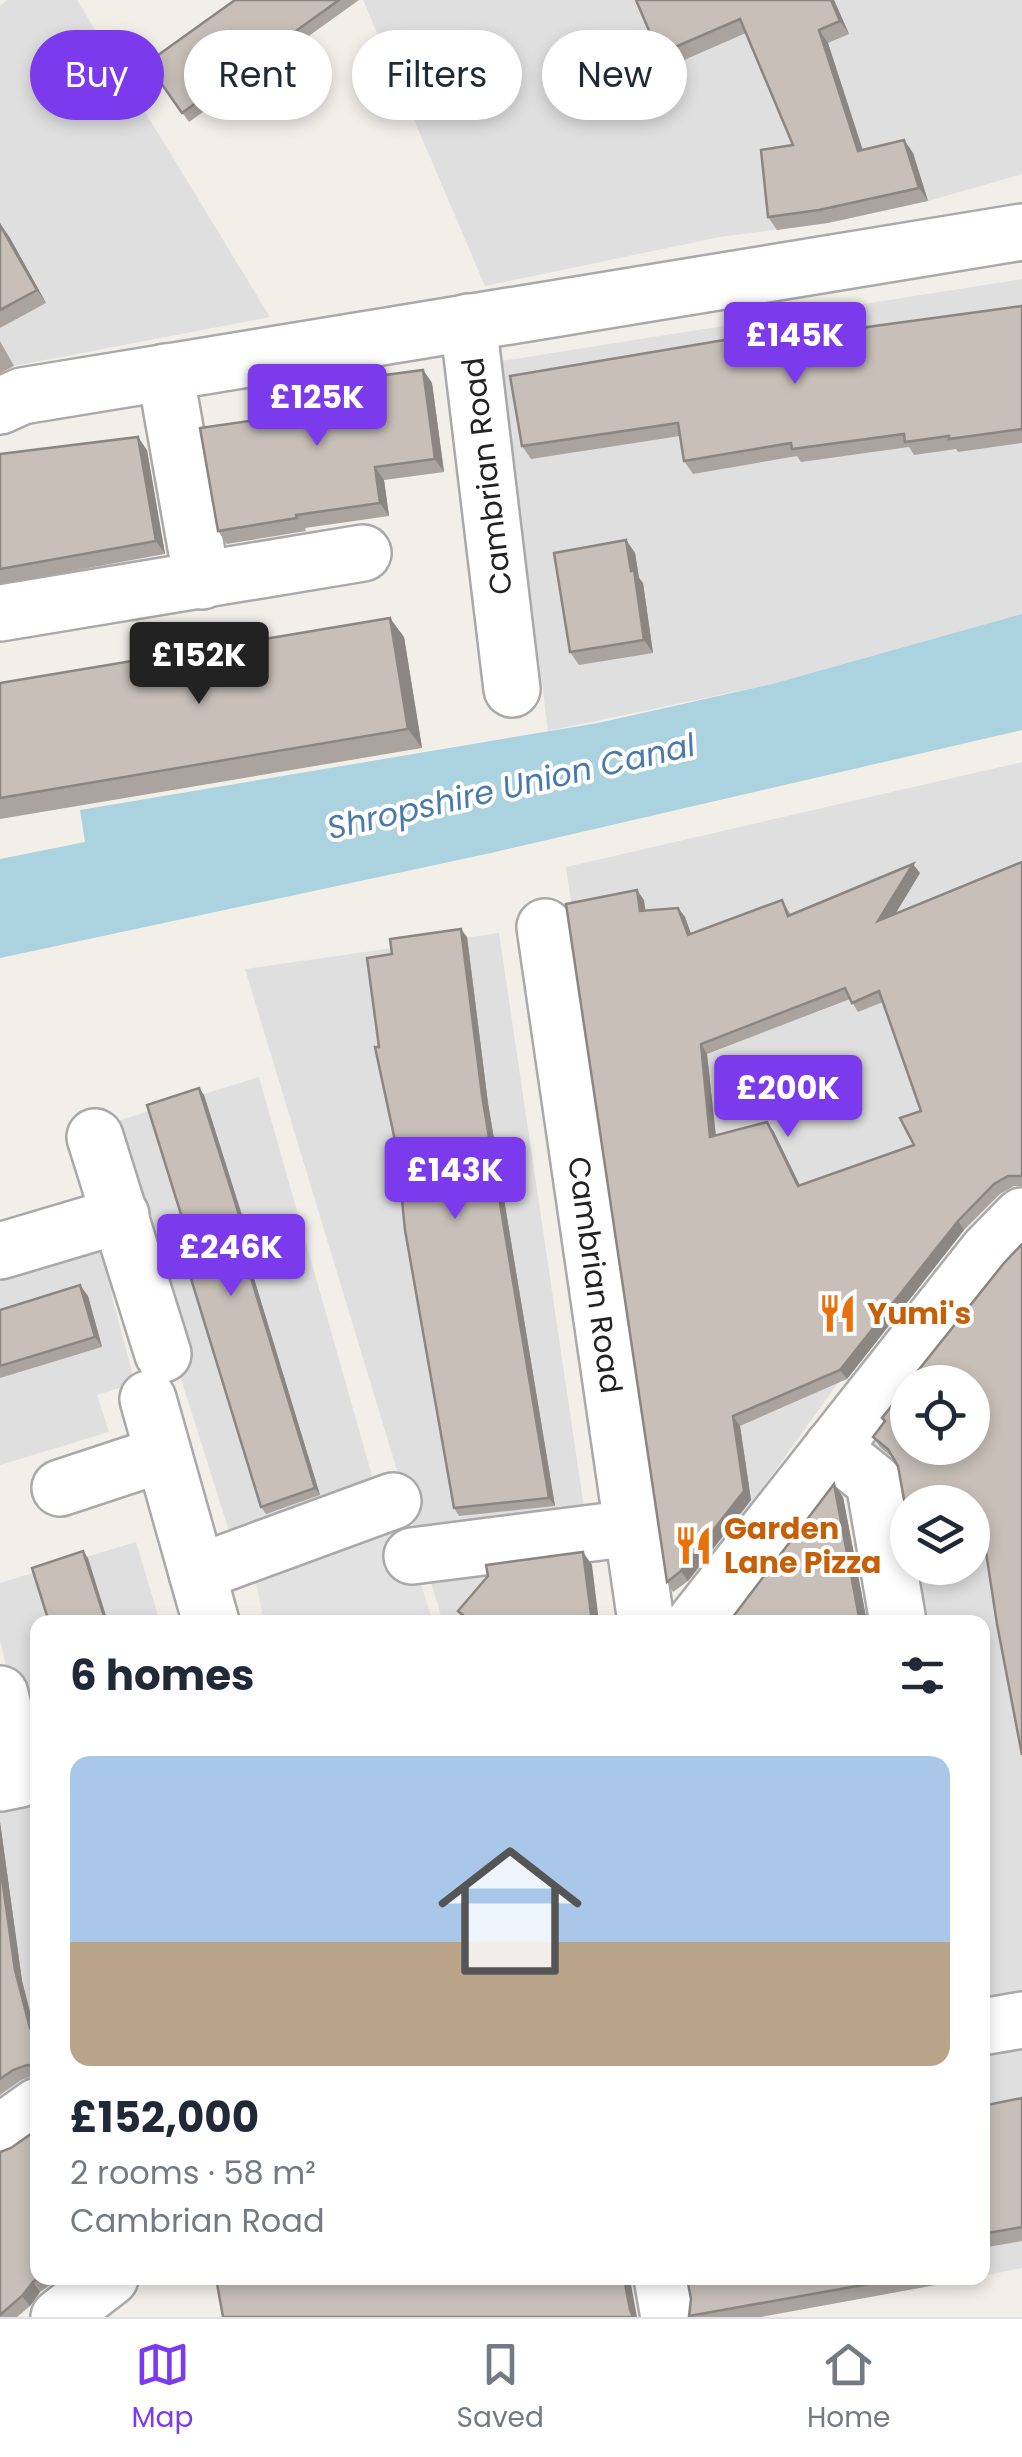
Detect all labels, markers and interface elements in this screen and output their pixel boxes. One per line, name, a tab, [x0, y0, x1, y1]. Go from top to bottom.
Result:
chip: Buy	[30, 30, 164, 120]
chip: Rent	[184, 30, 332, 120]
chip: Filters	[352, 30, 522, 120]
chip: New	[542, 30, 687, 120]
pin: £145K	[725, 302, 865, 387]
text: £145K	[746, 312, 844, 357]
street label: Cambrian Road	[451, 355, 523, 597]
pin: £125K	[247, 364, 387, 449]
text: £125K	[270, 374, 364, 419]
pin: £152K	[129, 622, 269, 707]
text: £152K	[152, 632, 246, 677]
water label: Shropshire Union Canal	[323, 722, 700, 850]
pin: £200K	[718, 1055, 858, 1140]
text: £200K	[736, 1065, 840, 1110]
pin: £143K	[385, 1137, 525, 1222]
text: £143K	[407, 1147, 503, 1192]
street label: Cambrian Road	[557, 1154, 633, 1396]
pin: £246K	[161, 1214, 301, 1299]
text: £246K	[179, 1224, 283, 1269]
restaurant icon: Yumi's	[816, 1292, 858, 1334]
place label: Yumi's	[867, 1292, 971, 1335]
map controls	[890, 1365, 990, 1585]
button: locate	[890, 1365, 990, 1465]
button: layers	[890, 1485, 990, 1585]
place label: Garden Lane Pizza	[724, 1507, 881, 1584]
restaurant icon: Garden Lane Pizza	[673, 1524, 715, 1566]
text: 6 homes	[70, 1646, 255, 1705]
icon: filters	[895, 1648, 950, 1703]
icon: home	[420, 1821, 600, 2001]
text: £152,000	[70, 2088, 259, 2147]
text: 2 rooms · 58 m²	[70, 2150, 316, 2195]
text: Cambrian Road	[70, 2198, 325, 2243]
tab: Map	[132, 2337, 193, 2439]
tab: Saved	[457, 2337, 544, 2439]
tab: Home	[807, 2337, 890, 2439]

